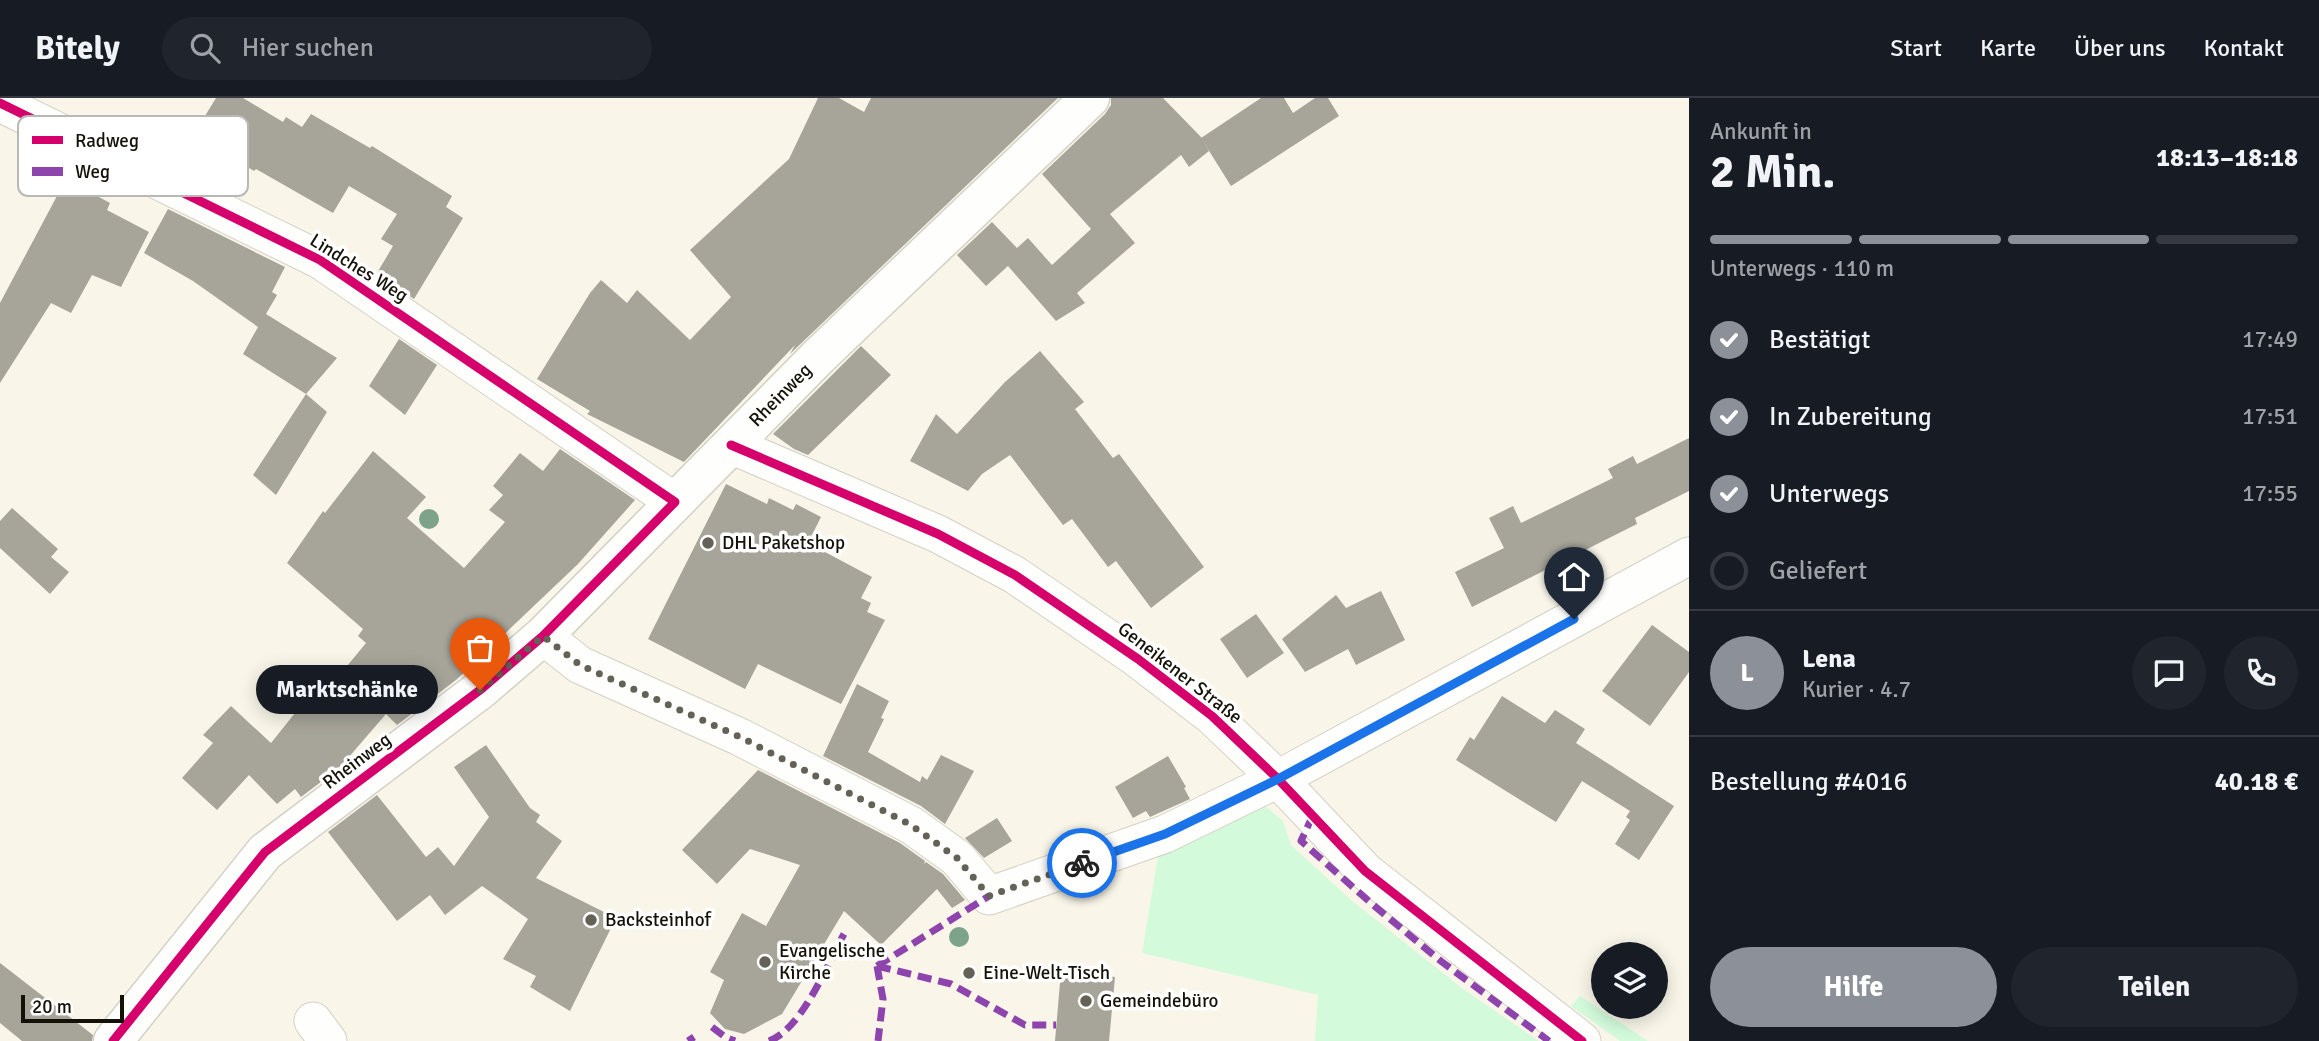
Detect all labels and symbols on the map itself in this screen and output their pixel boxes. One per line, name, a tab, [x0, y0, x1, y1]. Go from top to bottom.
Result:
legend	[18, 116, 248, 196]
text: Radweg	[75, 129, 139, 153]
text: Weg	[75, 160, 110, 184]
street label: Lindches Weg	[305, 228, 413, 308]
street label: Rheinweg	[744, 358, 817, 432]
place label: DHL Paketshop	[722, 531, 845, 555]
marker: DHL Paketshop	[700, 535, 716, 551]
pin	[1544, 547, 1604, 619]
street label: Geneikener Straße	[1113, 617, 1247, 729]
pin	[450, 618, 510, 690]
callout: Marktschänke	[256, 666, 438, 714]
street label: Rheinweg	[318, 727, 396, 795]
courier	[1047, 828, 1117, 898]
place label: Backsteinhof	[605, 908, 712, 932]
marker: Backsteinhof	[583, 912, 599, 928]
place label: Evangelische Kirche	[779, 939, 885, 985]
marker: Evangelische Kirche	[757, 954, 773, 970]
place label: Eine-Welt-Tisch	[983, 961, 1110, 985]
marker: Eine-Welt-Tisch	[961, 965, 977, 981]
place label: Gemeindebüro	[1100, 989, 1219, 1013]
scale bar	[21, 992, 124, 1024]
marker: Gemeindebüro	[1078, 993, 1094, 1009]

